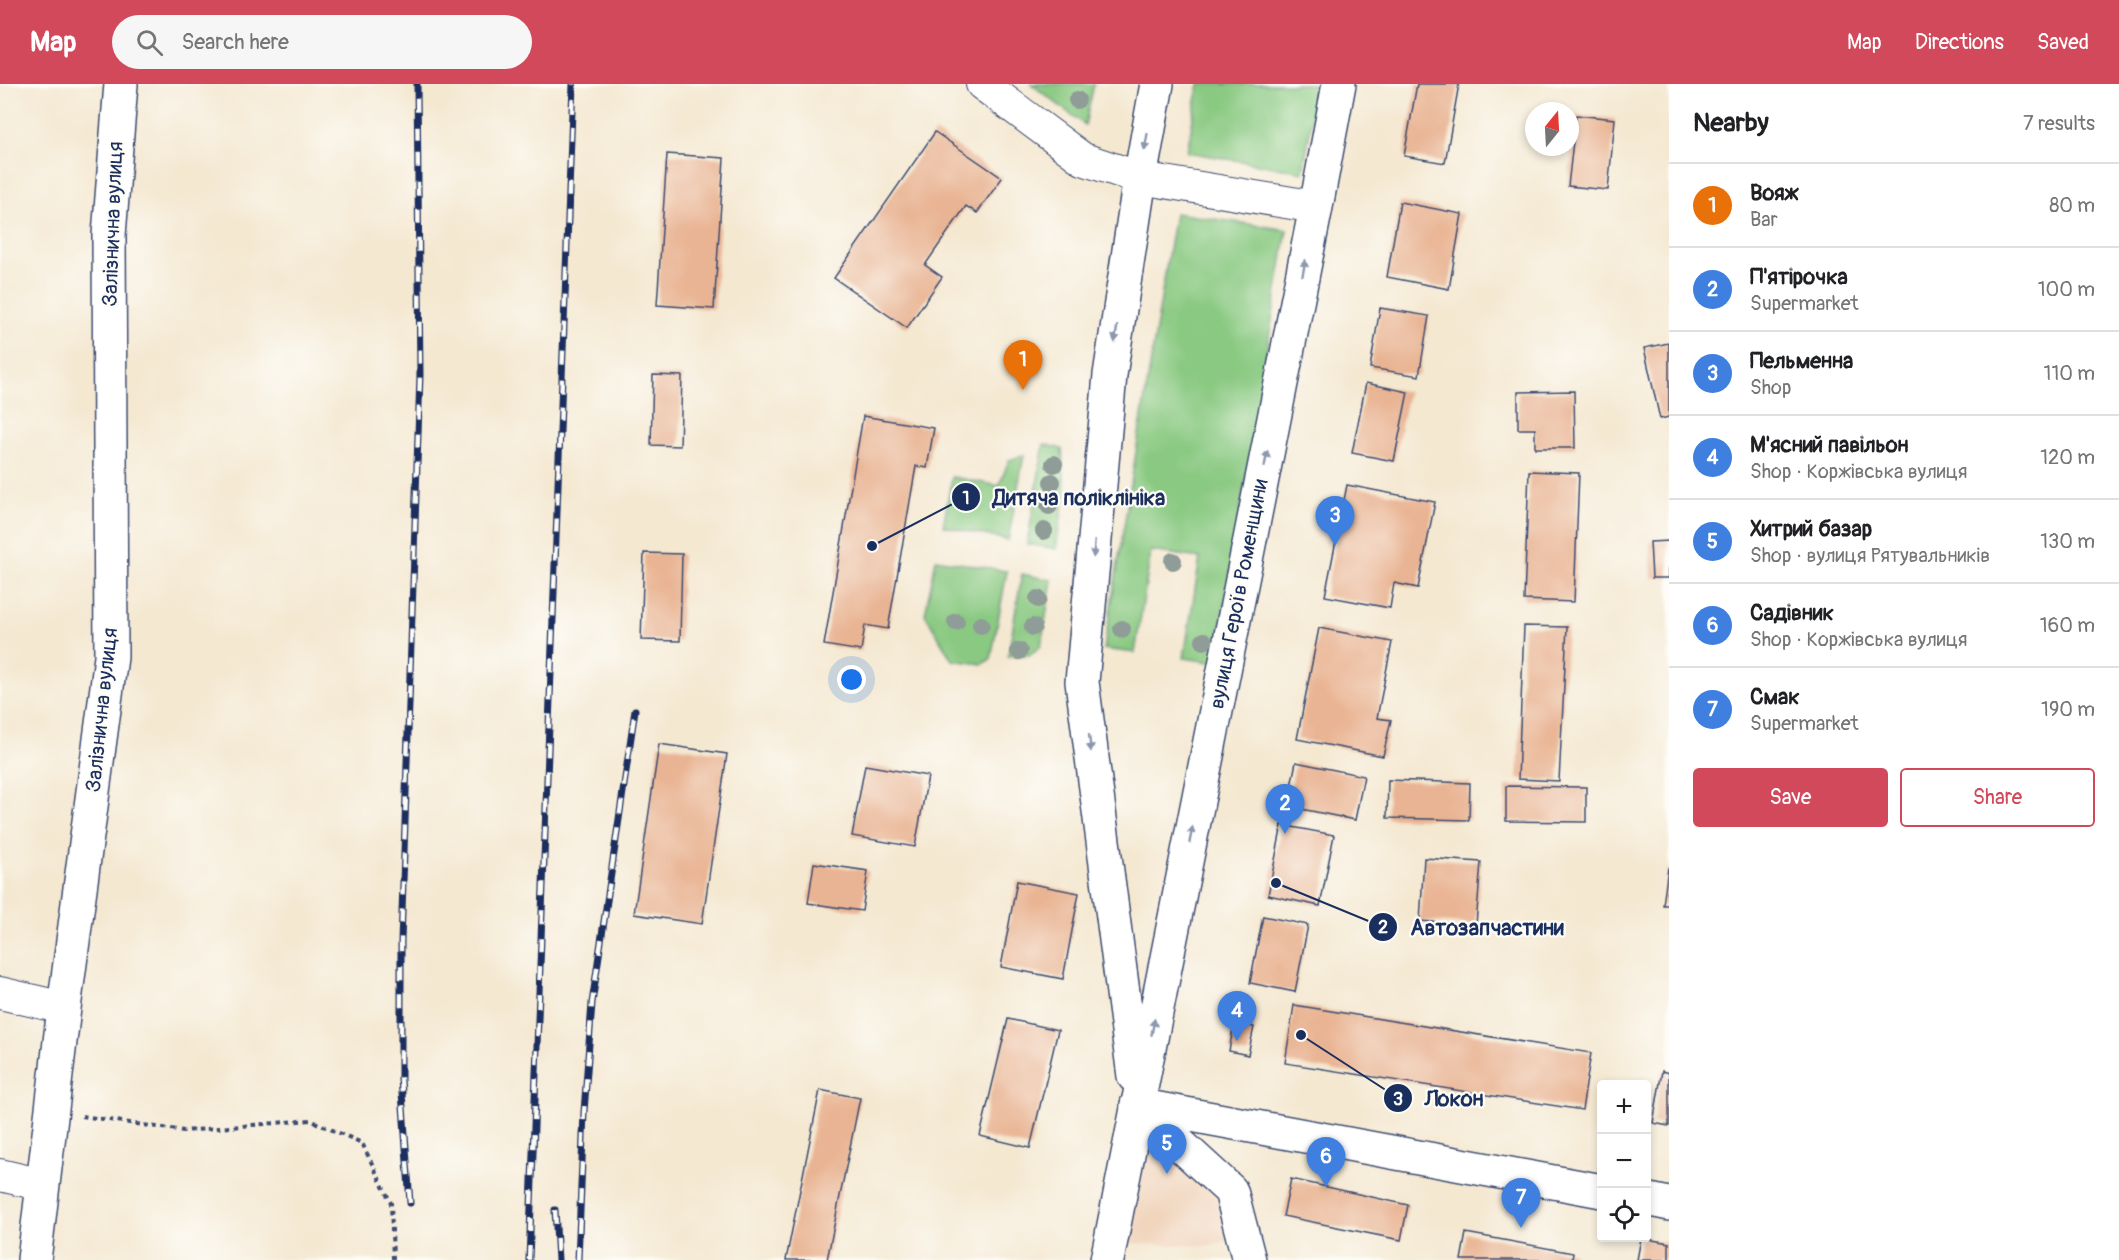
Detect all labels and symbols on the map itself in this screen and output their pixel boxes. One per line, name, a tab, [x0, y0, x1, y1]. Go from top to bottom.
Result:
north arrow	[1525, 102, 1579, 156]
one-way arrow	[1142, 132, 1151, 151]
street label: Залізнична вулиця	[97, 141, 129, 307]
one-way arrow	[1300, 258, 1309, 277]
one-way arrow	[1111, 325, 1120, 344]
pin: 1	[1004, 340, 1042, 390]
one-way arrow	[1262, 449, 1271, 468]
callout: Дитяча поліклініка	[951, 477, 1177, 517]
street label: вулиця Героїв Роменщини	[1203, 477, 1275, 711]
text: Дитяча поліклініка	[991, 484, 1165, 512]
text: 1	[962, 487, 970, 510]
pin: 3	[1316, 496, 1354, 546]
one-way arrow	[1089, 540, 1099, 559]
street label: Залізнична вулиця	[80, 626, 124, 794]
your location	[837, 665, 866, 694]
one-way arrow	[1086, 734, 1095, 753]
pin: 2	[1266, 784, 1304, 834]
one-way arrow	[1187, 826, 1196, 845]
callout: Автозапчастини	[1368, 907, 1575, 947]
text: Автозапчастини	[1410, 914, 1564, 942]
text: 2	[1378, 916, 1388, 939]
pin: 4	[1218, 992, 1256, 1041]
one-way arrow	[1149, 1017, 1158, 1036]
callout: Локон	[1383, 1078, 1496, 1118]
text: Локон	[1423, 1085, 1484, 1113]
text: 3	[1393, 1088, 1403, 1111]
pin: 5	[1148, 1124, 1186, 1174]
pin: 6	[1306, 1138, 1346, 1187]
pin: 7	[1502, 1178, 1540, 1228]

